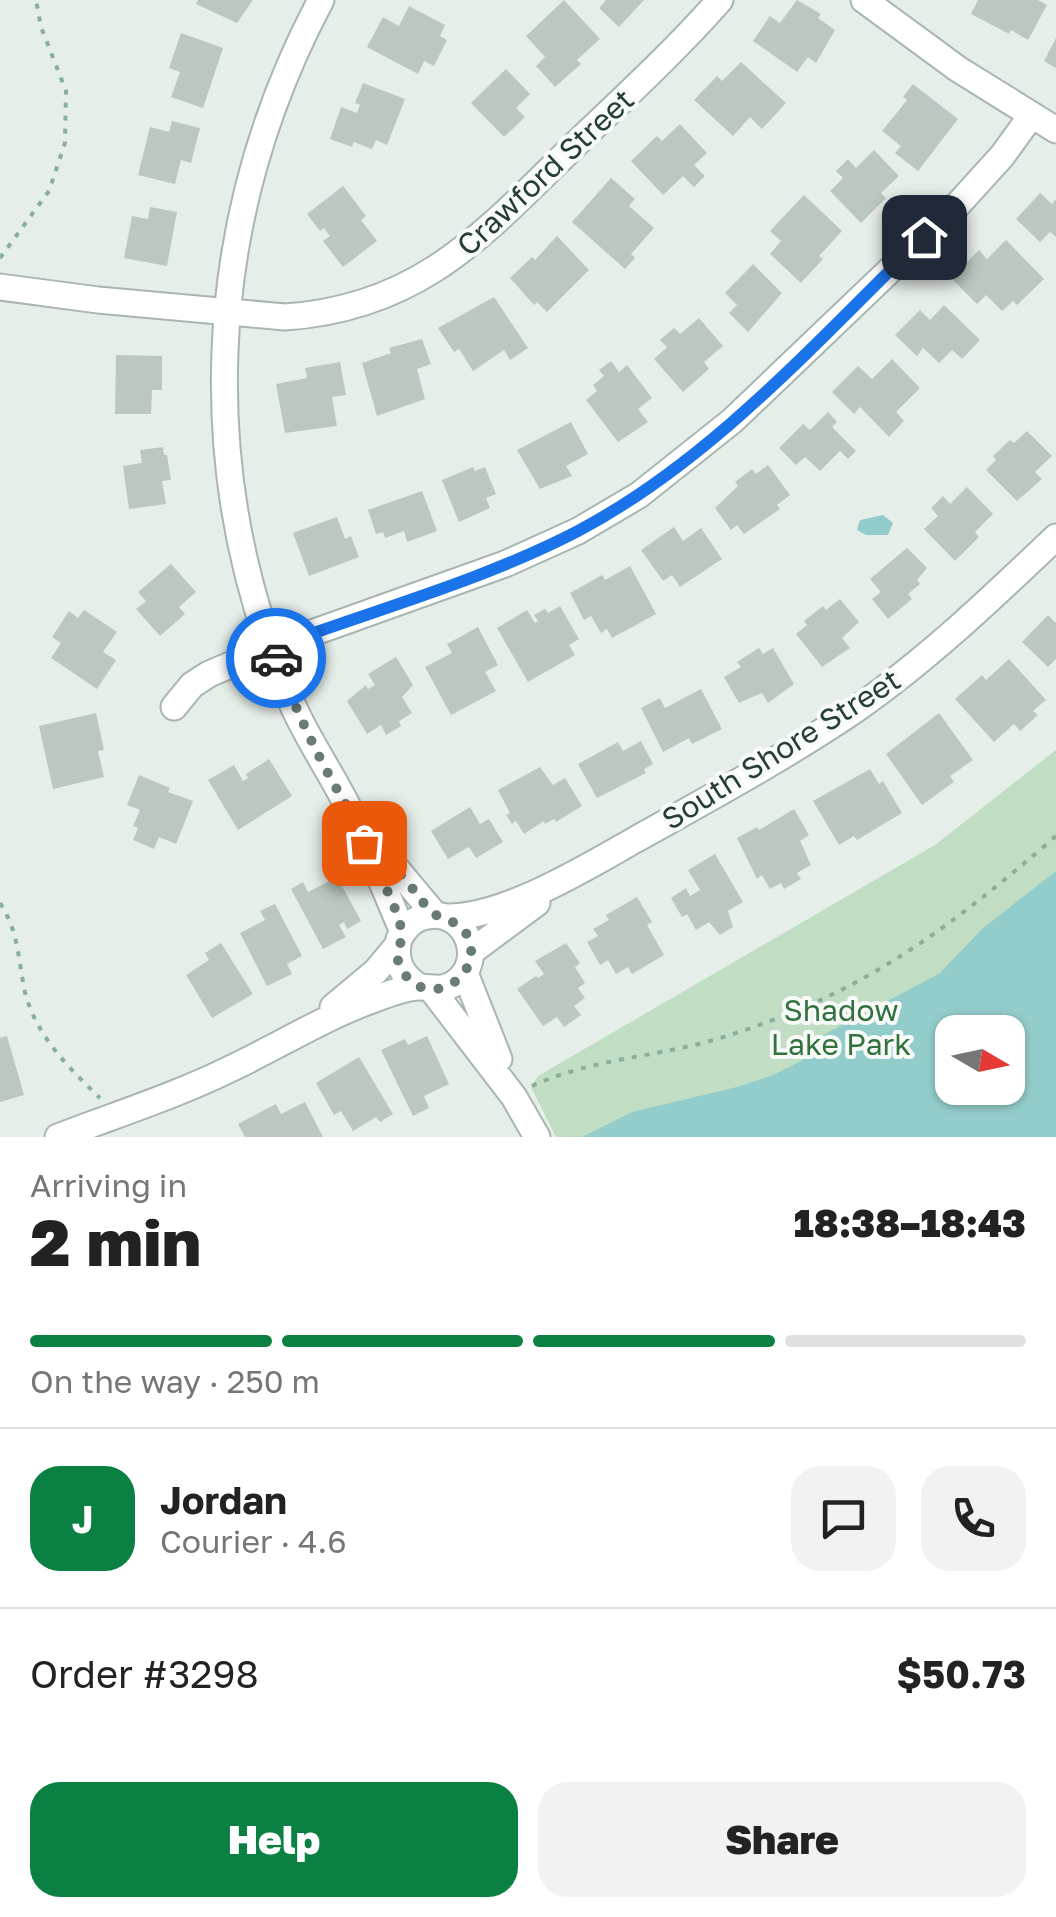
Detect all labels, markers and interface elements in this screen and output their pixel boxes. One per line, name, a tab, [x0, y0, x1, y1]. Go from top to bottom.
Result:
street label: Crawford Street	[449, 81, 641, 263]
pin	[882, 195, 967, 280]
icon: home	[897, 210, 952, 265]
courier	[226, 608, 326, 708]
icon: car	[249, 631, 304, 686]
street label: South Shore Street	[655, 661, 907, 837]
pin	[322, 801, 407, 886]
icon: bag	[337, 816, 392, 871]
park label: Shadow Lake Park	[771, 992, 911, 1062]
north arrow	[935, 1015, 1025, 1105]
map controls	[935, 1015, 1025, 1105]
text: Arriving in	[30, 1166, 187, 1204]
text: 18:38–18:43	[794, 1200, 1026, 1245]
text: 2 min	[30, 1202, 201, 1280]
text: On the way · 250 m	[30, 1362, 320, 1400]
button: chat	[791, 1466, 896, 1571]
button: phone	[921, 1466, 1026, 1571]
text: Jordan	[160, 1477, 287, 1522]
text: J	[72, 1496, 93, 1541]
text: Courier · 4.6	[160, 1522, 347, 1560]
text: Order #3298	[30, 1651, 259, 1696]
text: $50.73	[897, 1651, 1026, 1696]
button: Help	[30, 1782, 518, 1897]
button: Share	[538, 1782, 1026, 1897]

